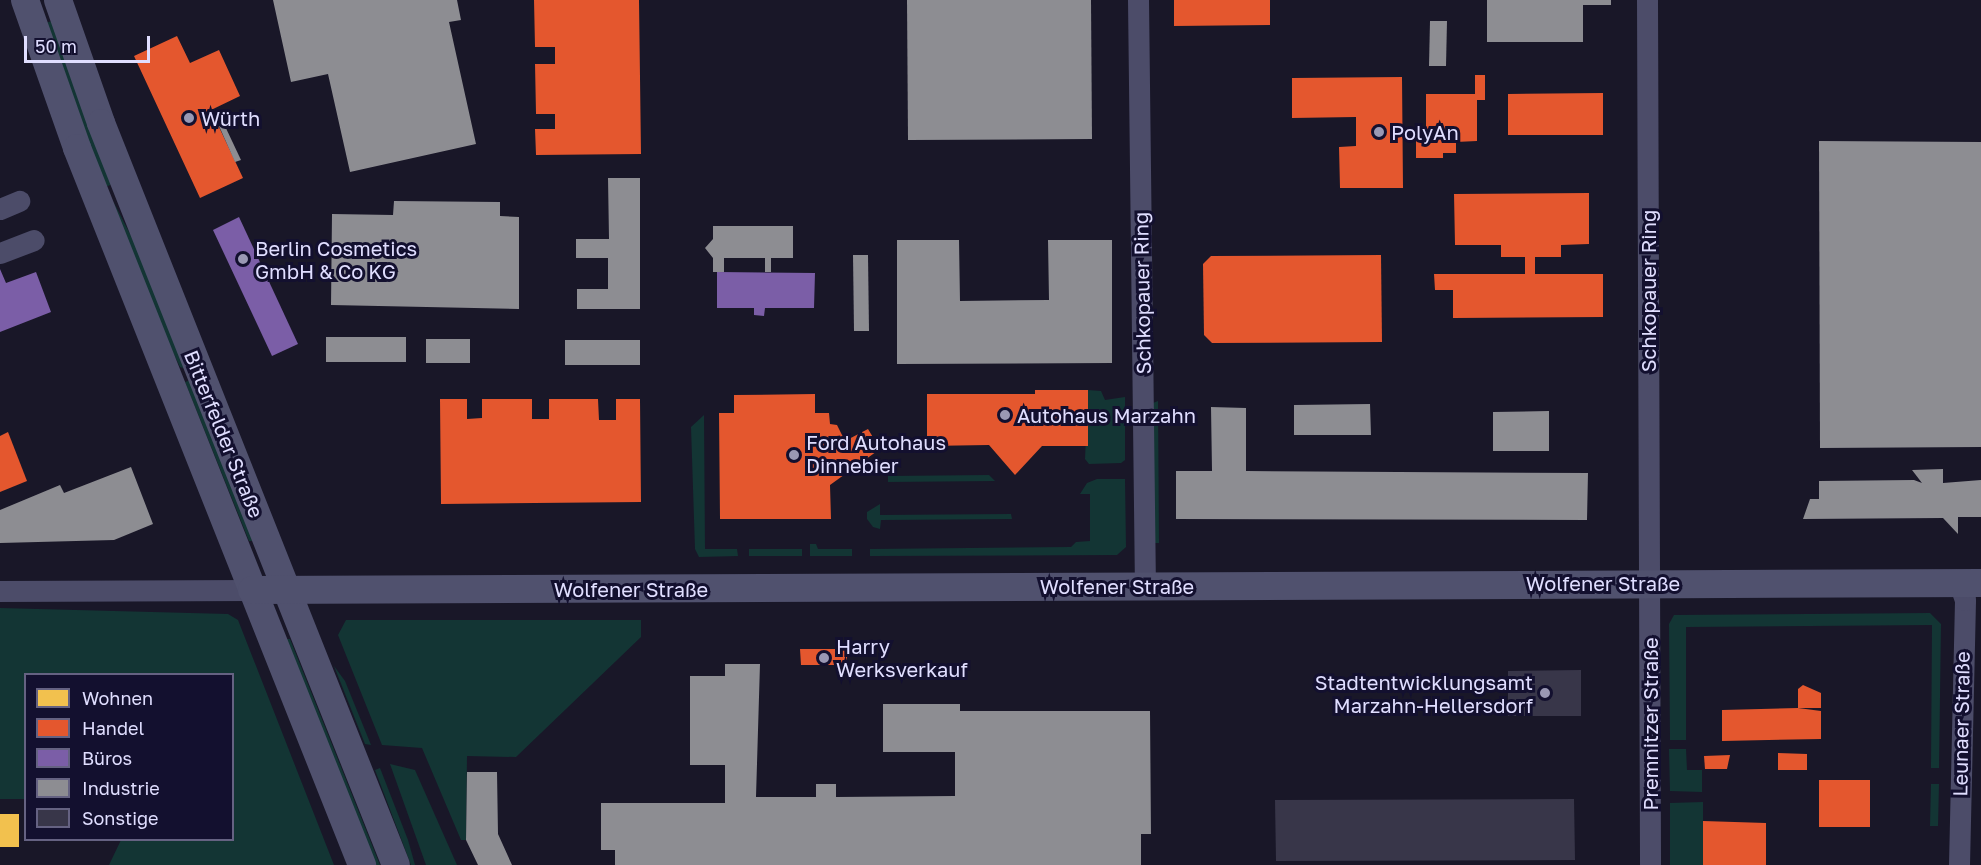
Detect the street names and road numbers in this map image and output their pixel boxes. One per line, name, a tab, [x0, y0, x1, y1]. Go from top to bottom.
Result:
street label: Schkopauer Ring	[1636, 210, 1660, 372]
street label: Schkopauer Ring	[1129, 212, 1155, 374]
street label: Bitterfelder Straße	[179, 347, 269, 521]
street label: Wolfener Straße	[1526, 571, 1680, 595]
street label: Wolfener Straße	[1040, 574, 1194, 598]
street label: Wolfener Straße	[554, 577, 708, 601]
street label: Premnitzer Straße	[1638, 637, 1662, 811]
street label: Leunaer Straße	[1948, 651, 1974, 797]

